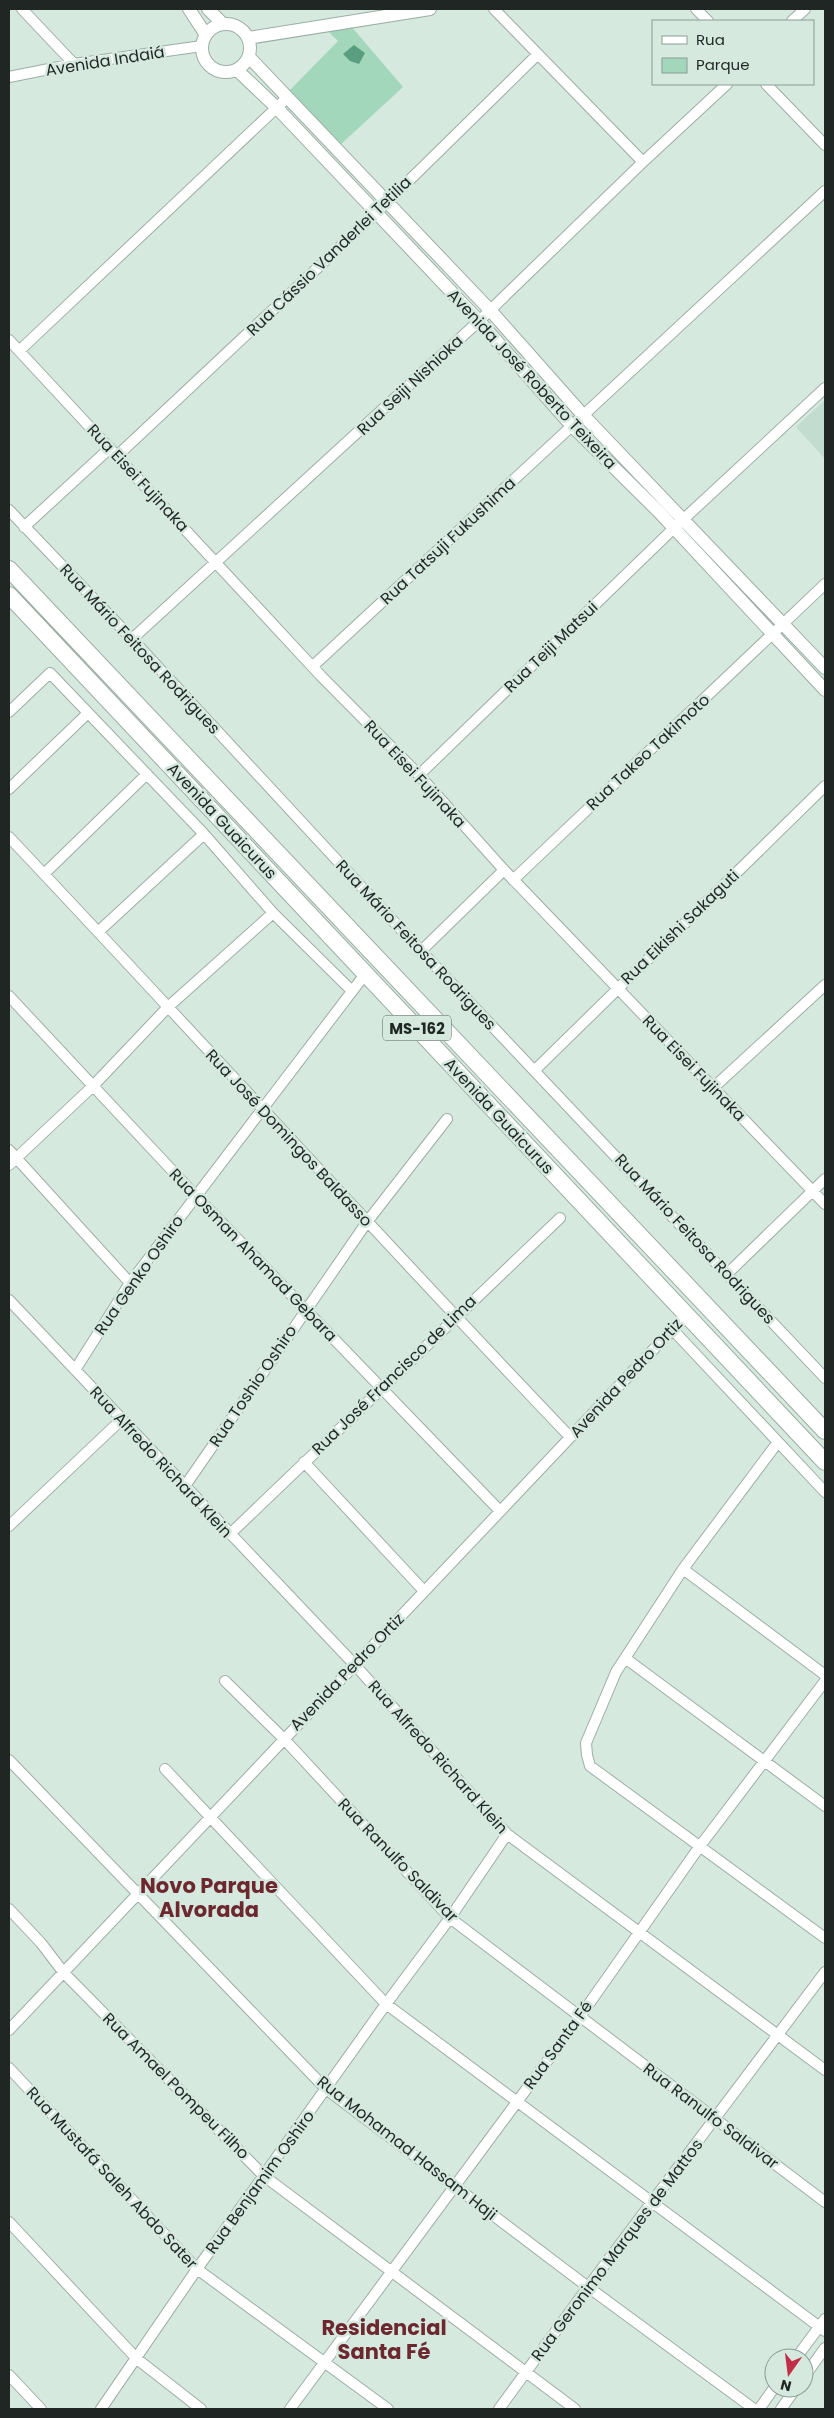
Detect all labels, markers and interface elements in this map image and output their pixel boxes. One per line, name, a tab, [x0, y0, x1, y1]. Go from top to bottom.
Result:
legend	[652, 20, 814, 85]
text: Rua	[696, 29, 725, 50]
street label: Avenida Indaiá	[44, 40, 166, 82]
text: Parque	[696, 54, 749, 75]
street label: Rua Cássio Vanderlei Tetilia	[242, 171, 416, 341]
street label: Avenida José Roberto Teixeira	[442, 284, 622, 474]
street label: Rua Seiji Nishioka	[352, 330, 468, 440]
street label: Rua Eisei Fujinaka	[82, 419, 194, 537]
street label: Rua Tatsuji Fukushima	[375, 472, 521, 610]
street label: Rua Mário Feitosa Rodrigues	[55, 559, 225, 739]
street label: Rua Teiji Matsui	[499, 596, 603, 698]
street label: Rua Takeo Takimoto	[581, 688, 715, 816]
street label: Rua Eisei Fujinaka	[359, 715, 471, 833]
street label: Avenida Guaicurus	[162, 758, 282, 884]
street label: Rua Mário Feitosa Rodrigues	[331, 855, 501, 1035]
street label: Rua Eikishi Sakaguti	[616, 864, 744, 990]
street label: Rua Eisei Fujinaka	[637, 1010, 751, 1126]
road number: MS-162	[383, 1016, 451, 1040]
street label: Rua José Domingos Baldasso	[200, 1044, 378, 1232]
street label: Avenida Guaicurus	[439, 1053, 559, 1179]
street label: Rua Mário Feitosa Rodrigues	[610, 1149, 780, 1329]
street label: Rua Osman Ahamad Gebara	[164, 1163, 342, 1347]
street label: Rua Genko Oshiro	[89, 1210, 189, 1340]
street label: Rua José Francisco de Lima	[307, 1290, 481, 1460]
street label: Avenida Pedro Ortiz	[564, 1313, 688, 1443]
street label: Rua Toshio Oshiro	[204, 1321, 302, 1451]
street label: Rua Alfredo Richard Klein	[85, 1381, 237, 1543]
street label: Avenida Pedro Ortiz	[285, 1608, 409, 1736]
street label: Rua Alfredo Richard Klein	[363, 1675, 513, 1839]
street label: Rua Ranulfo Saldivar	[333, 1793, 463, 1927]
district label: Novo Parque Alvorada	[140, 1871, 278, 1924]
street label: Rua Santa Fé	[518, 1996, 598, 2094]
street label: Rua Amael Pompeu Filho	[98, 2008, 254, 2164]
street label: Rua Ranulfo Saldivar	[638, 2057, 784, 2175]
street label: Rua Mohamad Hassam Haji	[312, 2070, 502, 2226]
street label: Rua Mustafá Saleh Abdo Sater	[21, 2082, 203, 2274]
street label: Rua Benjamim Oshiro	[200, 2106, 320, 2258]
street label: Rua Geronimo Marques de Mattos	[526, 2134, 708, 2366]
district label: Residencial Santa Fé	[321, 2313, 447, 2366]
north arrow	[764, 2348, 814, 2398]
text: N	[778, 2375, 793, 2397]

